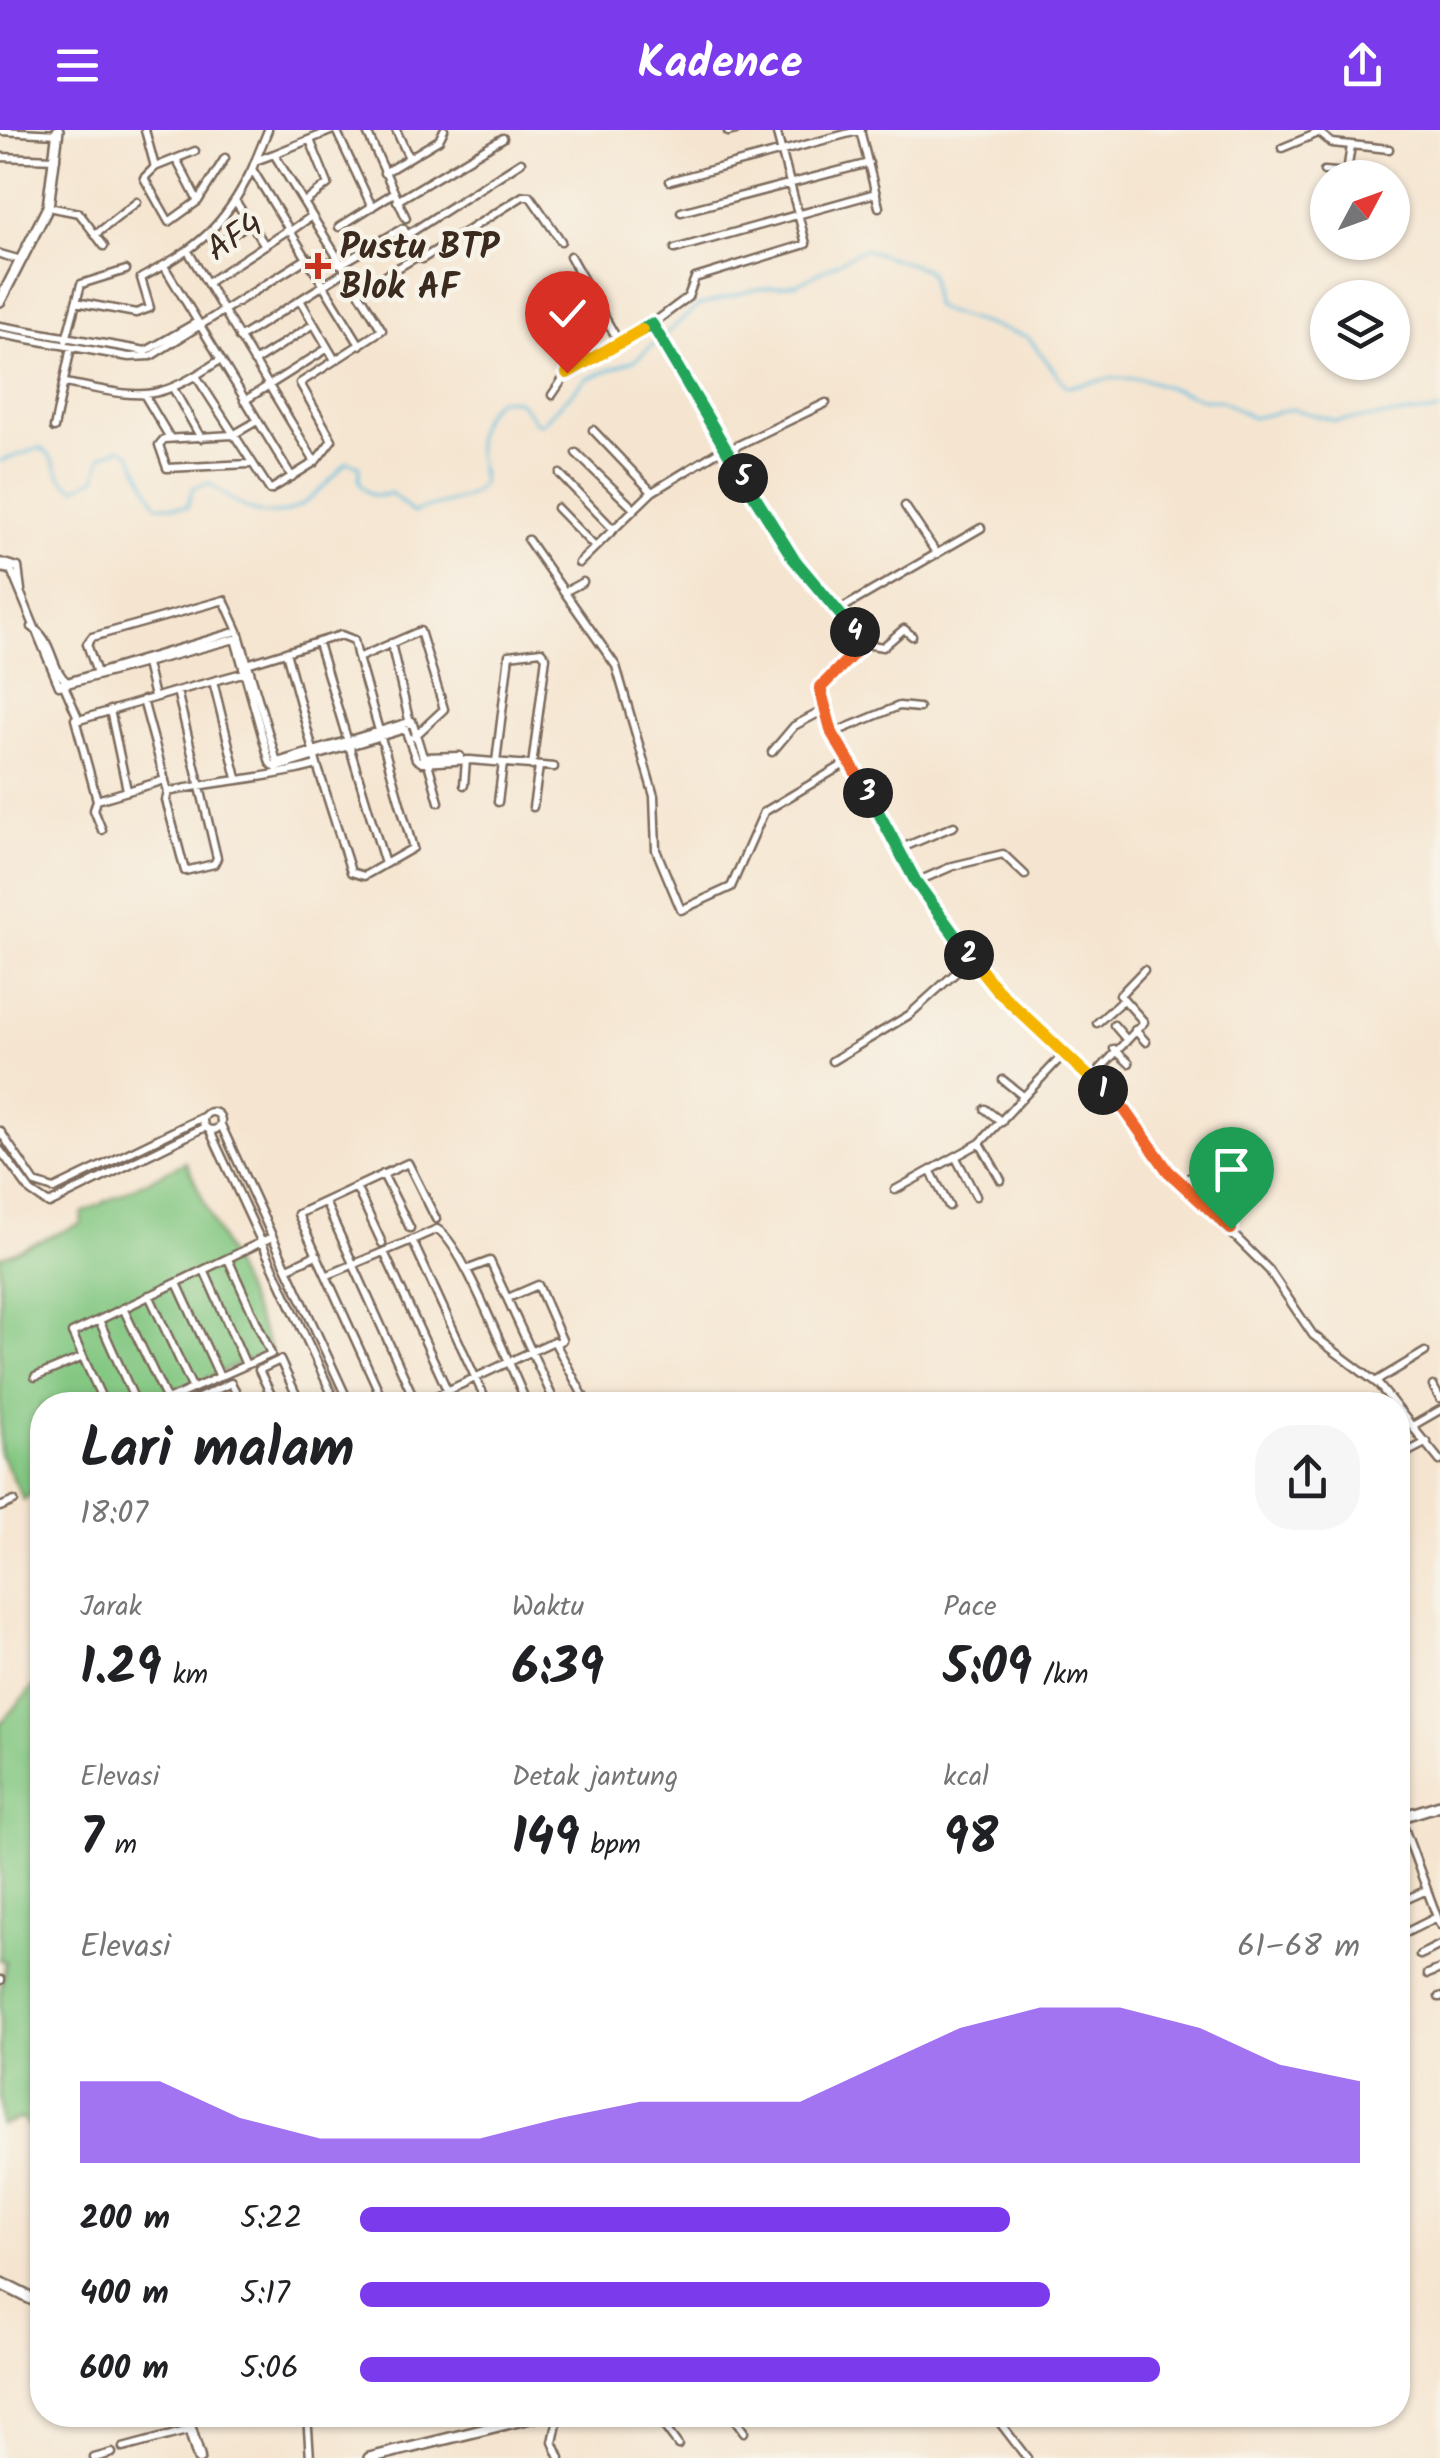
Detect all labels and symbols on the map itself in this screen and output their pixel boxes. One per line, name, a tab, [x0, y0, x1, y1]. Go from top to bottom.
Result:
north arrow	[1310, 160, 1410, 260]
street label: AF4	[196, 199, 276, 278]
place label: Pustu BTP Blok AF	[340, 221, 501, 317]
marker: Pustu BTP Blok AF	[305, 253, 331, 279]
pin	[525, 271, 610, 374]
pin: 5	[718, 453, 768, 503]
pin: 4	[830, 607, 880, 657]
pin: 3	[843, 768, 893, 818]
pin: 2	[944, 930, 994, 980]
pin: 1	[1078, 1065, 1128, 1115]
pin	[1189, 1127, 1274, 1230]

